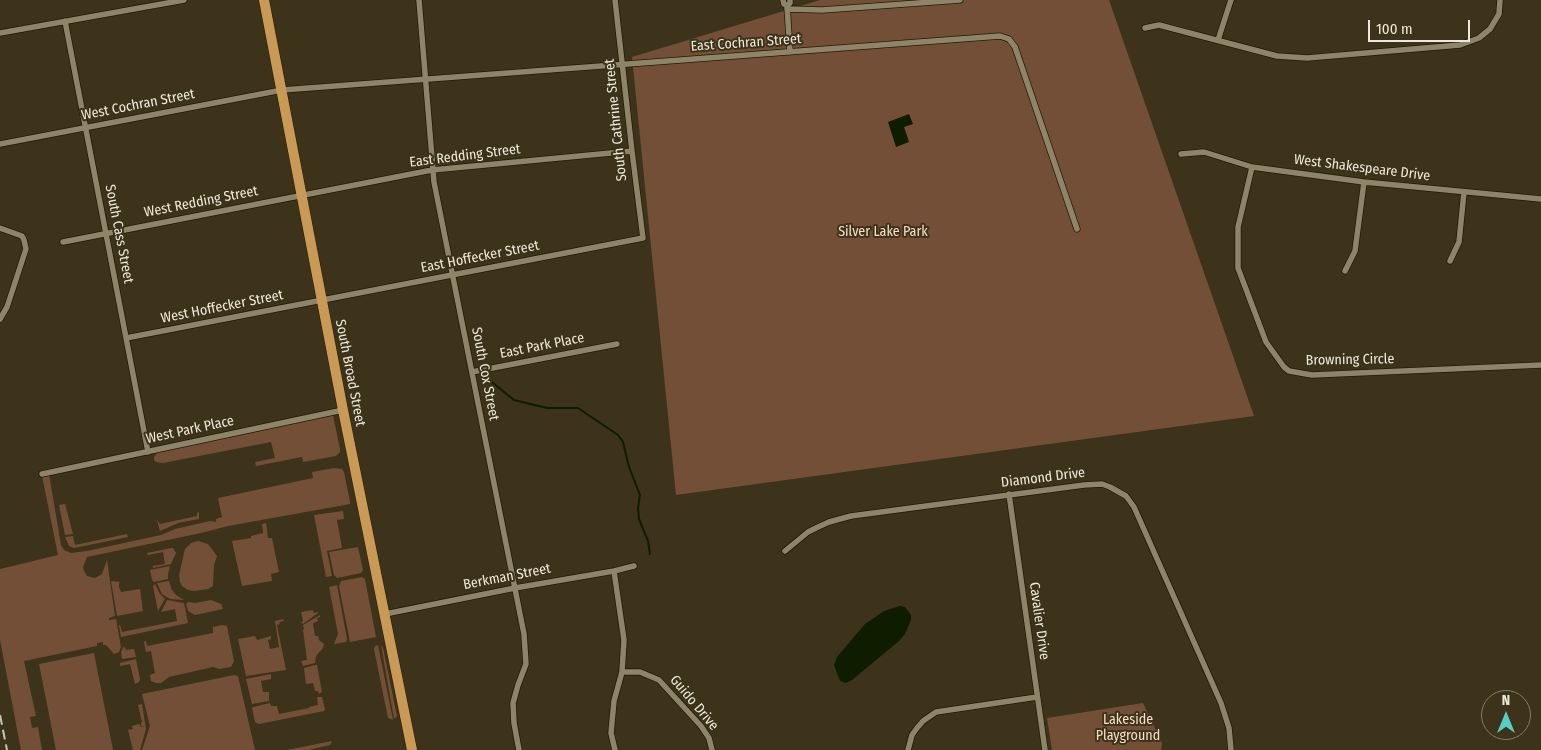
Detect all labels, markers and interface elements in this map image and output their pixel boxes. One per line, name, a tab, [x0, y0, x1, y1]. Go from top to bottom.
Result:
scale bar	[1371, 10, 1474, 42]
text: 100 m	[1376, 20, 1413, 38]
street label: East Cochran Street	[690, 31, 802, 55]
street label: South Cathrine Street	[601, 58, 631, 182]
street label: West Cochran Street	[80, 86, 196, 124]
street label: East Redding Street	[409, 141, 521, 171]
street label: West Shakespeare Drive	[1293, 151, 1431, 185]
street label: South Cass Street	[101, 183, 137, 285]
street label: West Redding Street	[143, 183, 259, 221]
park label: Silver Lake Park	[838, 224, 928, 240]
street label: East Hoffecker Street	[419, 237, 541, 277]
street label: West Hoffecker Street	[159, 287, 285, 327]
street label: South Broad Street	[331, 318, 369, 428]
street label: South Cox Street	[468, 326, 502, 422]
street label: East Park Place	[498, 330, 586, 362]
street label: Browning Circle	[1306, 351, 1394, 369]
street label: West Park Place	[144, 412, 236, 448]
street label: Diamond Drive	[1000, 465, 1086, 491]
street label: Berkman Street	[462, 560, 552, 594]
street label: Cavalier Drive	[1025, 581, 1053, 661]
street label: Guido Drive	[666, 672, 722, 734]
north arrow	[1481, 690, 1531, 740]
text: N	[1502, 692, 1510, 709]
park label: Lakeside Playground	[1096, 712, 1160, 744]

